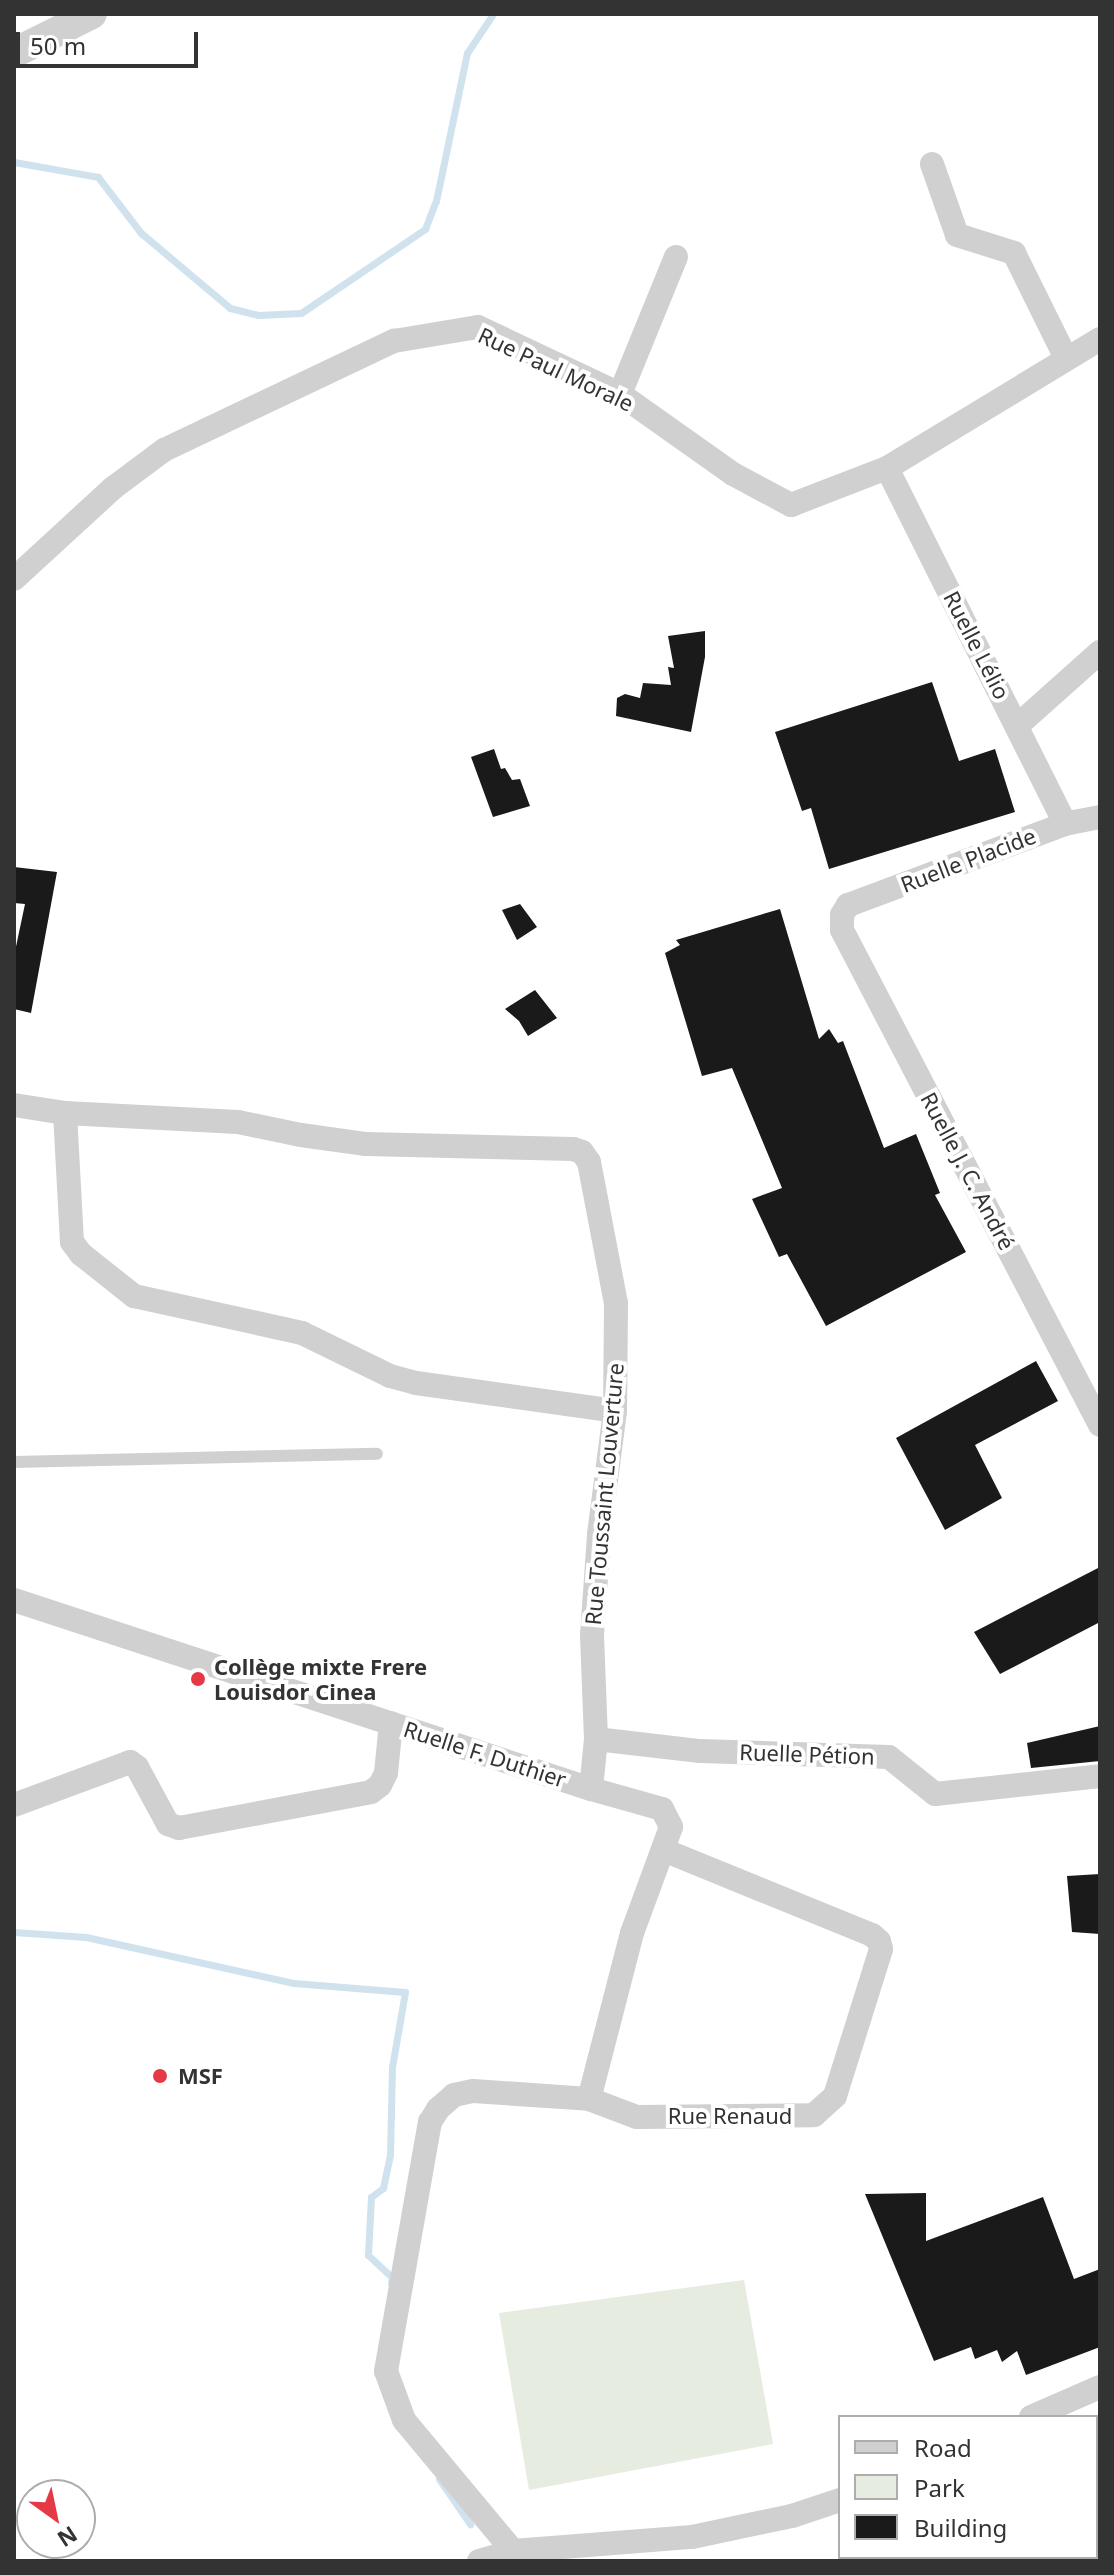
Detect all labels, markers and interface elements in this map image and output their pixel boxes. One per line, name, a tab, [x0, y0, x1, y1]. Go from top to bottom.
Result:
scale bar	[20, 16, 202, 66]
text: 50 m	[30, 29, 86, 62]
street label: Rue Paul Morale	[474, 321, 638, 417]
street label: Ruelle Lélio	[939, 587, 1015, 703]
street label: Ruelle Placide	[897, 822, 1039, 898]
street label: Ruelle J. C. André	[915, 1088, 1021, 1254]
street label: Rue Toussaint Louverture	[579, 1362, 629, 1626]
place label: Collège mixte Frere Louisdor Cinea	[214, 1653, 427, 1704]
marker: Collège mixte Frere Louisdor Cinea	[189, 1670, 207, 1688]
street label: Ruelle F. Duthier	[400, 1715, 570, 1793]
street label: Ruelle Pétion	[739, 1738, 875, 1770]
place label: MSF	[178, 2063, 223, 2089]
marker: MSF	[149, 2065, 171, 2087]
street label: Rue Renaud	[668, 2103, 792, 2129]
legend	[838, 2415, 1098, 2559]
text: Road	[914, 2431, 972, 2464]
text: Park	[914, 2471, 965, 2504]
north arrow	[16, 2479, 96, 2559]
text: Building	[914, 2511, 1007, 2544]
text: N	[52, 2520, 84, 2555]

